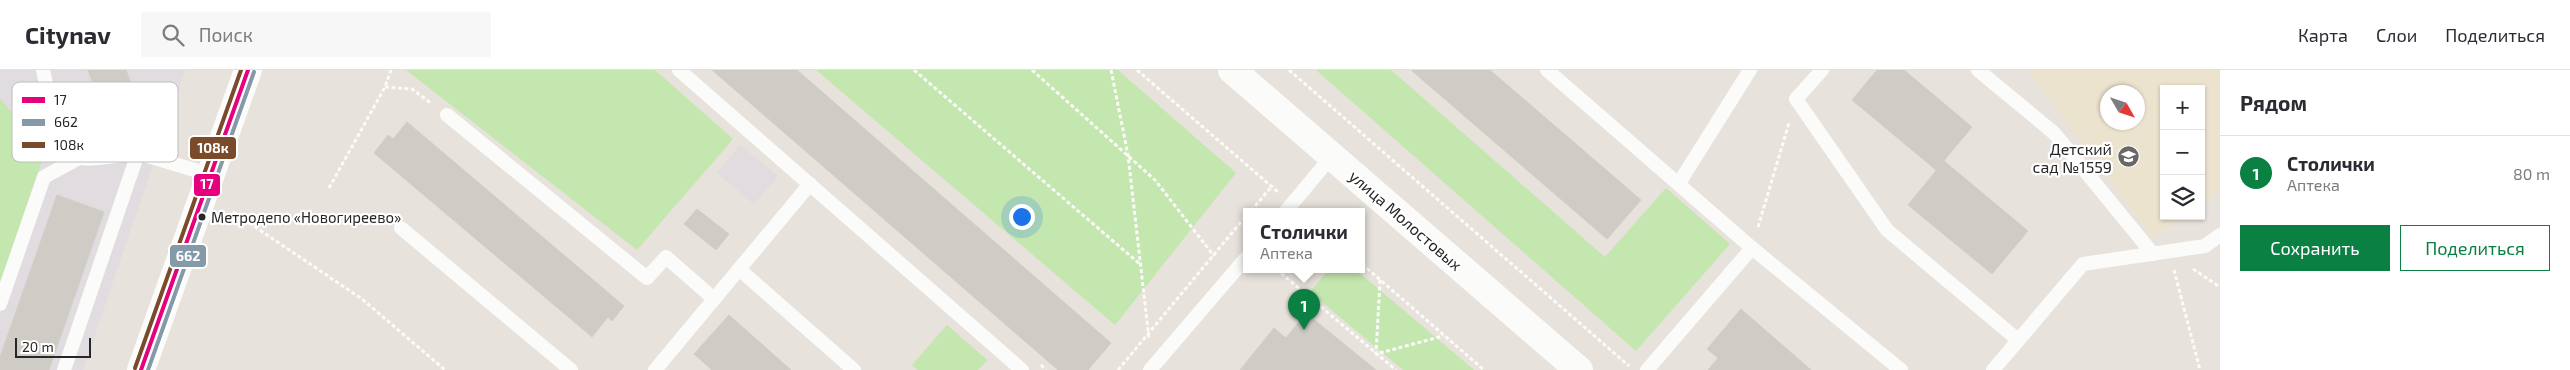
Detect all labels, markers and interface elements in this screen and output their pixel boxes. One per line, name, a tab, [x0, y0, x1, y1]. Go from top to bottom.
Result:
search box	[141, 12, 491, 57]
text: Citynav	[25, 20, 111, 49]
icon: search	[159, 21, 187, 49]
text: Поиск	[199, 23, 253, 46]
text: Карта	[2298, 24, 2348, 46]
text: Слои	[2376, 24, 2417, 46]
text: Поделиться	[2445, 24, 2545, 46]
legend	[12, 82, 178, 162]
north arrow	[2100, 85, 2145, 130]
map controls	[2160, 85, 2205, 220]
button: +	[2160, 85, 2205, 130]
text: Рядом	[2240, 90, 2307, 115]
text: 17	[54, 91, 67, 108]
text: 662	[54, 113, 78, 130]
button: −	[2160, 130, 2205, 175]
text: 108к	[54, 136, 85, 153]
line badge: 108к	[189, 136, 237, 160]
text: 108к	[197, 139, 229, 156]
place label: Детский сад №1559	[2033, 139, 2112, 176]
school or university icon: Детский сад №1559	[2116, 145, 2140, 169]
text: Столички	[2287, 152, 2375, 175]
text: 1	[2253, 164, 2259, 183]
text: 80 m	[2513, 164, 2550, 183]
street label: улица Молостовых	[1345, 166, 1467, 275]
line badge: 17	[193, 173, 221, 197]
text: 17	[200, 175, 214, 192]
button: layers	[2160, 175, 2205, 220]
text: Аптека	[2287, 175, 2340, 194]
your location	[1009, 204, 1035, 230]
place label: Метродепо «Новогиреево»	[211, 208, 401, 226]
popup	[1243, 208, 1365, 273]
marker: Метродепо «Новогиреево»	[197, 212, 207, 222]
text: Столички	[1260, 220, 1348, 243]
button: Сохранить	[2240, 225, 2390, 271]
button: Поделиться	[2400, 225, 2550, 271]
text: Аптека	[1260, 243, 1313, 262]
line badge: 662	[169, 244, 207, 268]
text: 662	[176, 247, 200, 264]
pin: 1	[1288, 289, 1320, 330]
scale bar	[15, 335, 91, 358]
text: 20 m	[22, 338, 54, 355]

